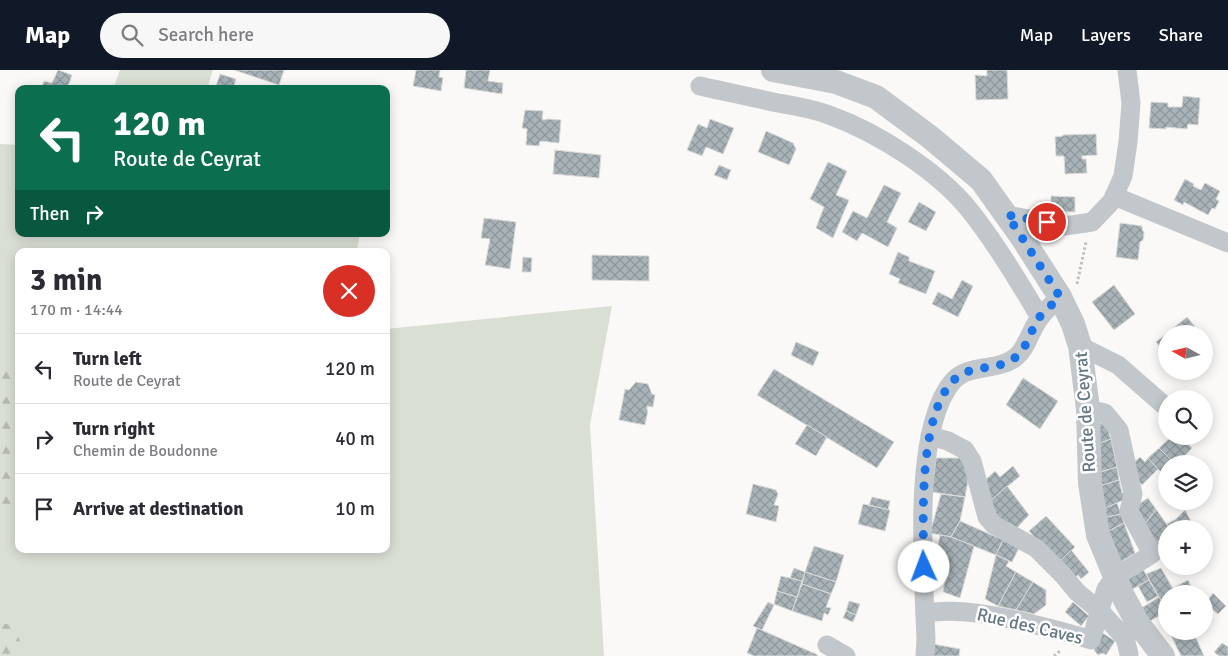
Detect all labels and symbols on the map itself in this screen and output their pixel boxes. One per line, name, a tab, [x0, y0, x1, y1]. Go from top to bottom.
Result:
pin	[1026, 201, 1068, 243]
north arrow	[1158, 325, 1212, 380]
street label: Route de Ceyrat	[1070, 351, 1100, 473]
position arrow	[897, 540, 949, 592]
street label: Rue des Caves	[975, 603, 1085, 649]

